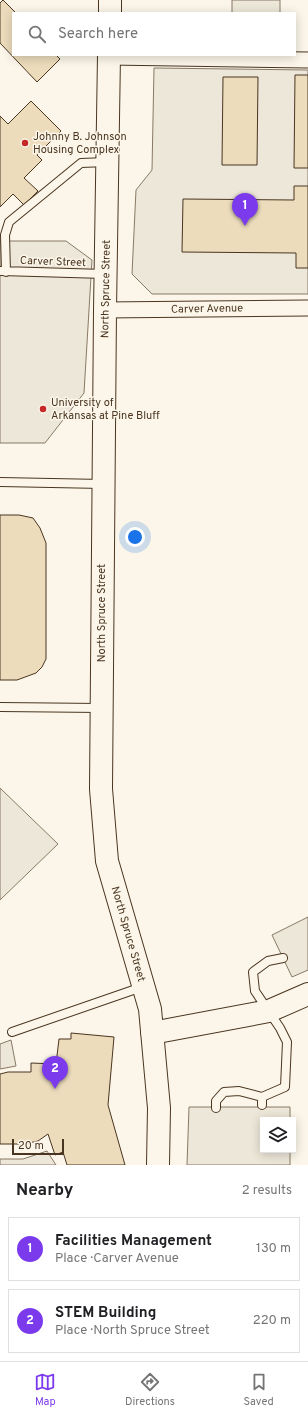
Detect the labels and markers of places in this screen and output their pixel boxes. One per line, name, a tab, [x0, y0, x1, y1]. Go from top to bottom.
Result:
place label: Johnny B. Johnson Housing Complex	[33, 130, 127, 157]
marker: Johnny B. Johnson Housing Complex	[20, 138, 30, 148]
pin: 1	[232, 193, 258, 226]
place label: University of Arkansas at Pine Bluff	[51, 396, 160, 423]
marker: University of Arkansas at Pine Bluff	[38, 404, 48, 414]
pin: 2	[42, 1056, 68, 1089]

